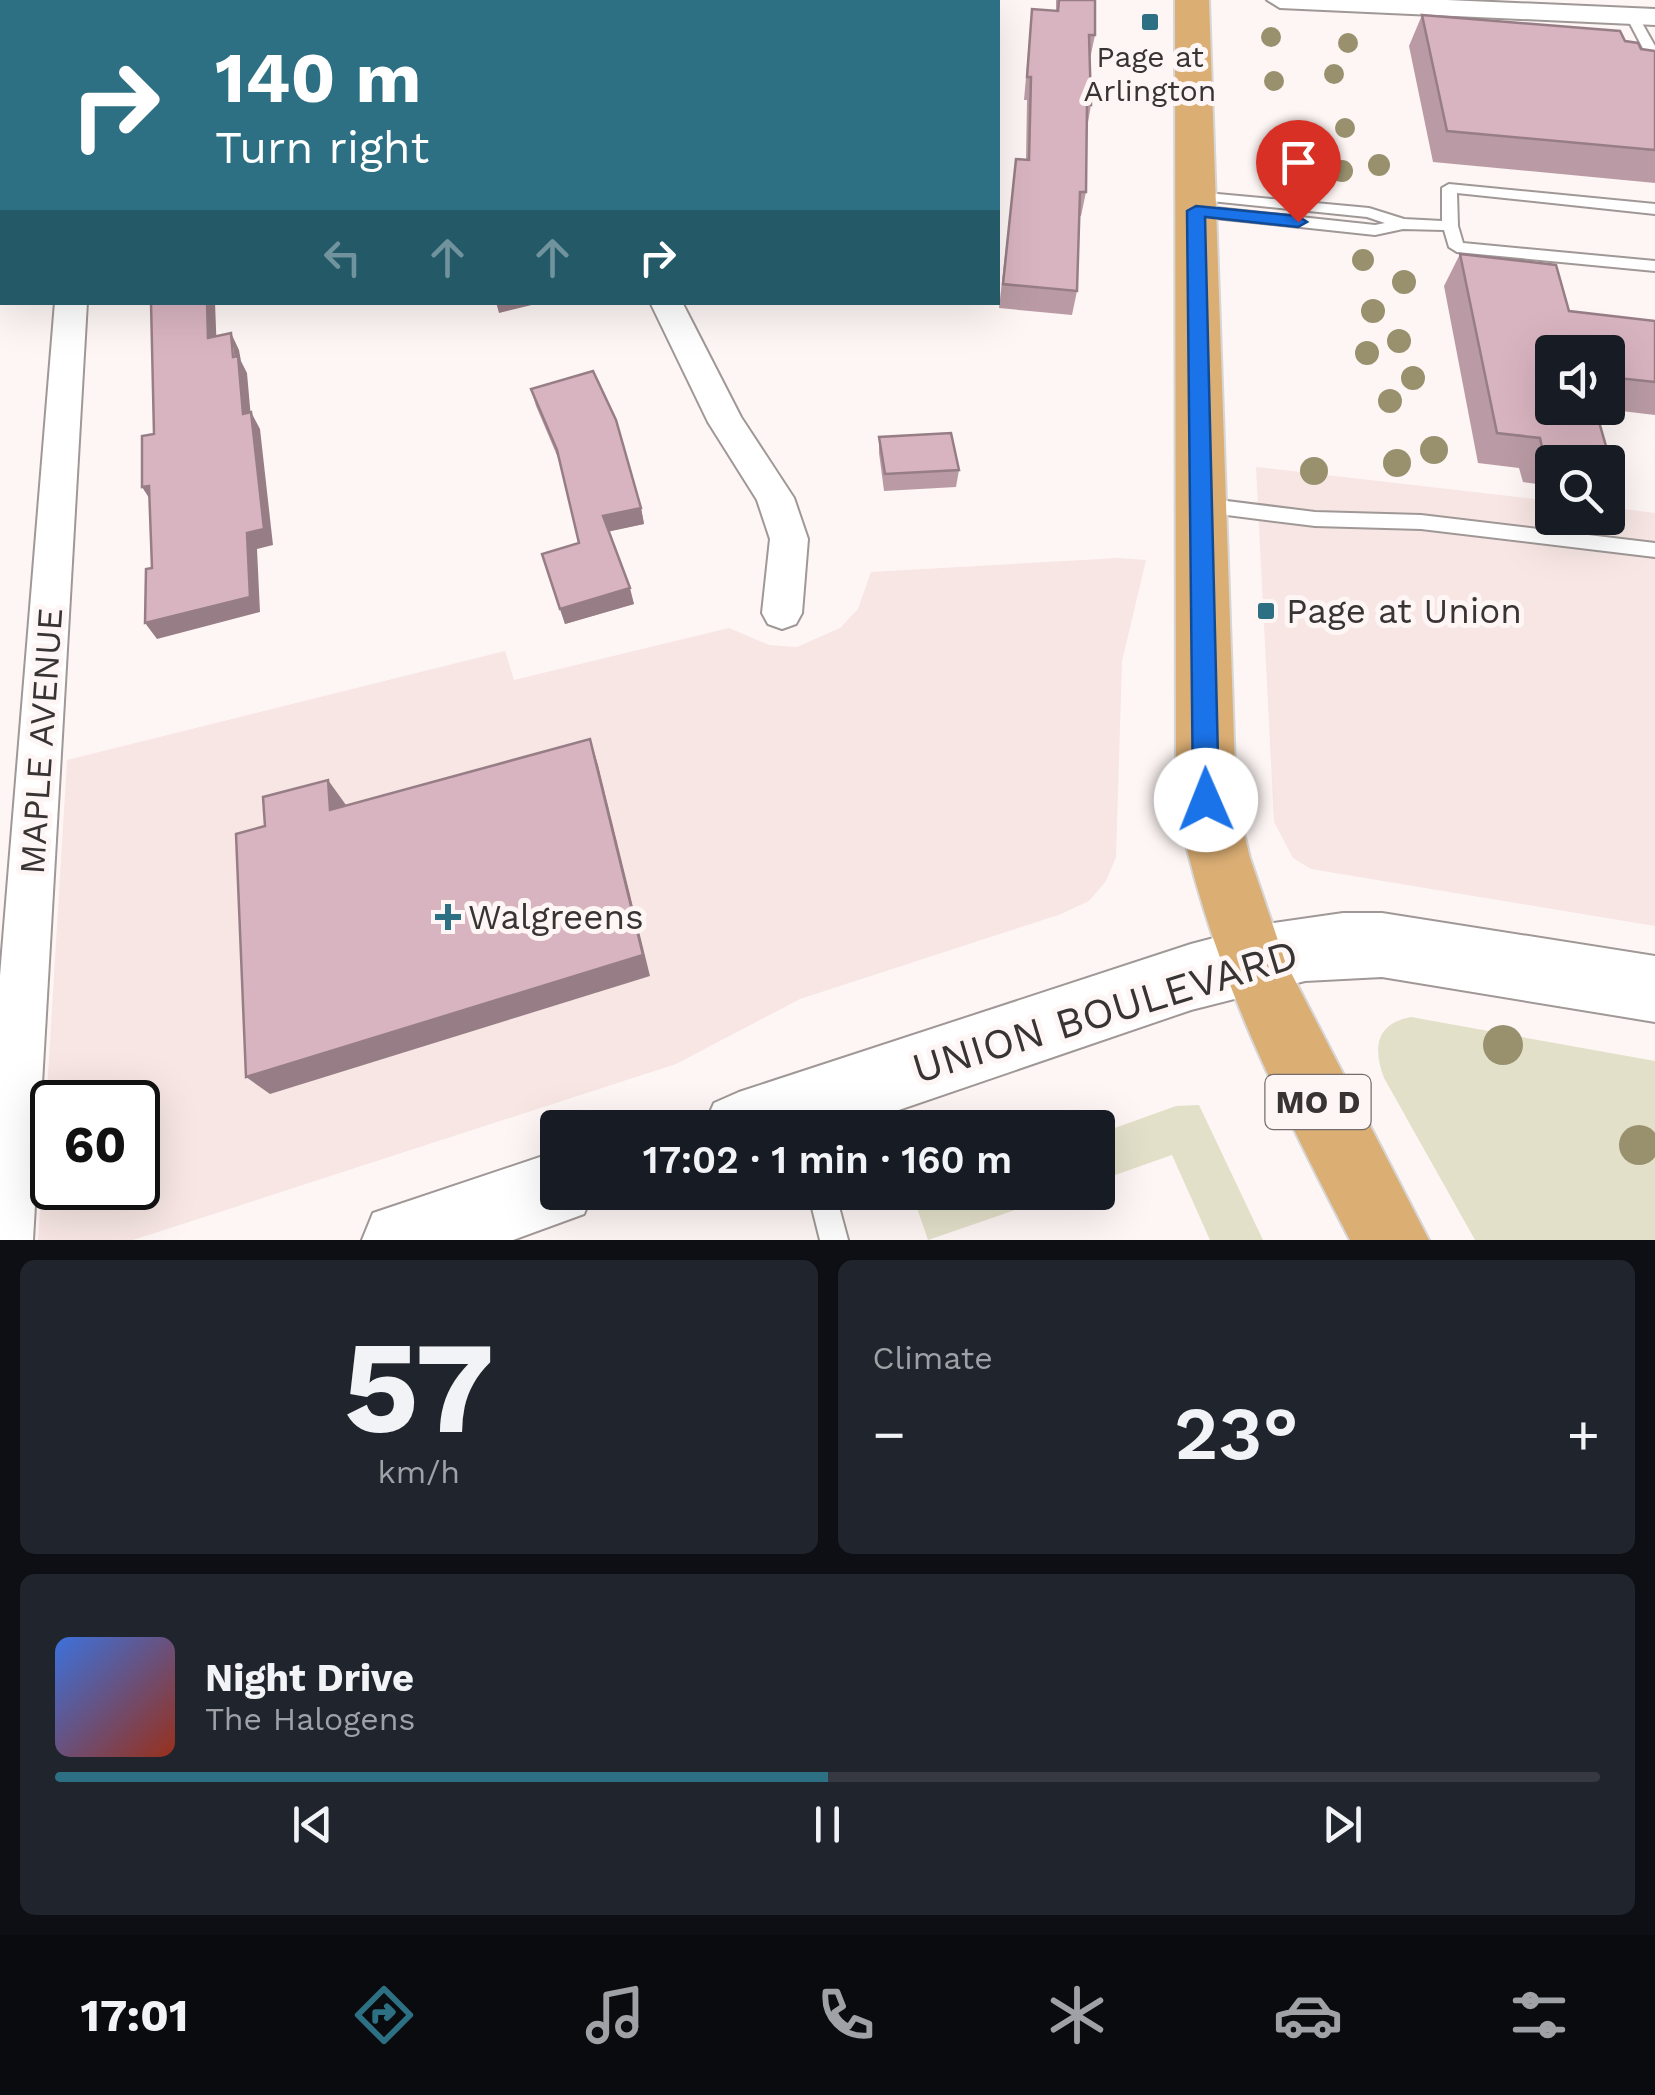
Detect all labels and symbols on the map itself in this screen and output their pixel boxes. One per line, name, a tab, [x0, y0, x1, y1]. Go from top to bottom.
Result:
marker: Page at Arlington	[1139, 11, 1161, 33]
place label: Page at Arlington	[1084, 39, 1216, 108]
pin	[1256, 120, 1341, 223]
place label: Page at Union	[1286, 590, 1522, 632]
marker: Page at Union	[1255, 600, 1277, 622]
street label: MAPLE AVENUE	[11, 606, 71, 876]
position arrow	[1154, 748, 1258, 852]
place label: Walgreens	[468, 896, 644, 938]
marker: Walgreens	[437, 906, 459, 928]
street label: UNION BOULEVARD	[906, 929, 1304, 1093]
road number: MO D	[1266, 1075, 1370, 1129]
speed limit sign: 60	[30, 1080, 160, 1210]

